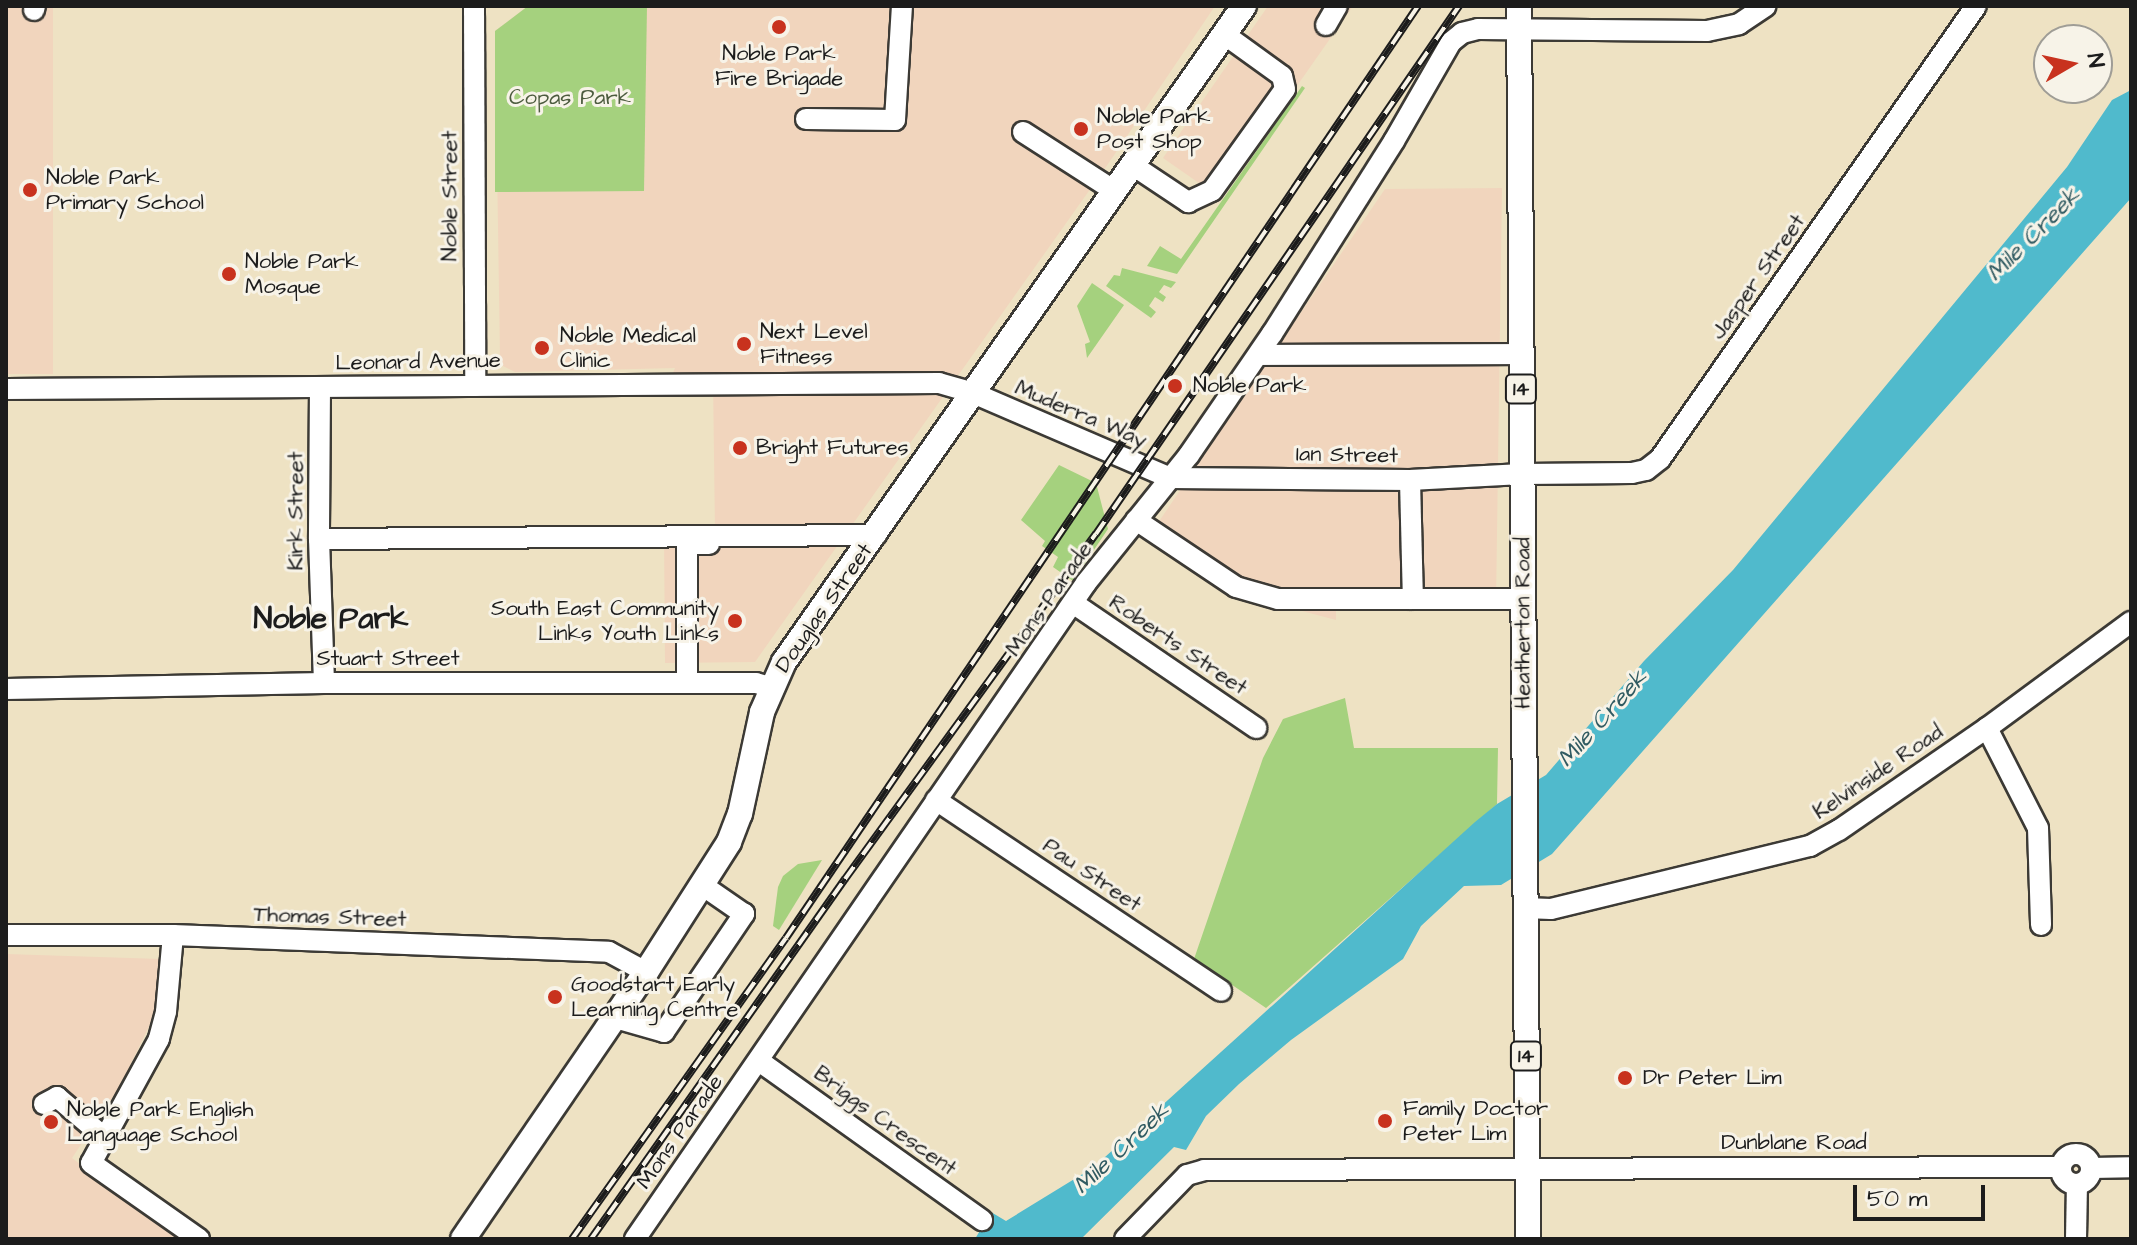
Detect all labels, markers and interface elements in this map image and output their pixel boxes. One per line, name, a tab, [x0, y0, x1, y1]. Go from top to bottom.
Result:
marker: Noble Park Fire Brigade	[770, 18, 788, 36]
north arrow	[2033, 24, 2113, 104]
place label: Noble Park Fire Brigade	[715, 40, 843, 92]
text: N	[2079, 51, 2112, 70]
park label: Copas Park	[509, 85, 631, 111]
place label: Noble Park Post Shop	[1097, 103, 1211, 154]
marker: Noble Park Post Shop	[1072, 120, 1090, 138]
street label: Noble Street	[437, 131, 463, 261]
place label: Noble Park Primary School	[46, 164, 204, 216]
marker: Noble Park Primary School	[21, 181, 39, 199]
water label: Mile Creek	[1981, 182, 2087, 288]
street label: Jasper Street	[1705, 209, 1811, 345]
place label: Noble Park Mosque	[245, 248, 359, 300]
marker: Noble Park Mosque	[220, 265, 238, 283]
place label: Next Level Fitness	[760, 318, 868, 370]
place label: Noble Medical Clinic	[560, 322, 696, 374]
marker: Next Level Fitness	[735, 335, 753, 353]
marker: Noble Medical Clinic	[531, 337, 553, 359]
street label: Leonard Avenue	[335, 347, 501, 377]
place label: Noble Park	[1193, 373, 1307, 399]
road number: 14	[1503, 373, 1539, 405]
street label: Muderra Way	[1011, 374, 1151, 454]
marker: Noble Park	[1164, 375, 1186, 397]
place label: Bright Futures	[756, 435, 909, 461]
marker: Bright Futures	[731, 439, 749, 457]
street label: Ian Street	[1296, 441, 1398, 469]
street label: Kirk Street	[283, 452, 309, 570]
street label: Mons Parade	[1000, 537, 1098, 661]
street label: Heatherton Road	[1510, 537, 1536, 709]
street label: Douglas Street	[770, 538, 878, 678]
street label: Roberts Street	[1104, 589, 1252, 701]
place label: South East Community Links Youth Links	[491, 595, 719, 646]
district label: Noble Park	[254, 601, 408, 637]
marker: South East Community Links Youth Links	[726, 612, 744, 630]
street label: Stuart Street	[316, 646, 460, 672]
water label: Mile Creek	[1552, 664, 1654, 774]
street label: Kelvinside Road	[1808, 719, 1948, 825]
street label: Pau Street	[1038, 832, 1146, 918]
street label: Thomas Street	[253, 901, 407, 933]
place label: Goodstart Early Learning Centre	[571, 971, 738, 1022]
marker: Goodstart Early Learning Centre	[546, 988, 564, 1006]
road number: 14	[1508, 1040, 1544, 1072]
street label: Briggs Crescent	[808, 1060, 962, 1182]
place label: Dr Peter Lim	[1643, 1065, 1782, 1091]
marker: Dr Peter Lim	[1614, 1067, 1636, 1089]
street label: Mons Parade	[631, 1070, 729, 1194]
place label: Family Doctor Peter Lim	[1403, 1095, 1548, 1146]
place label: Noble Park English Language School	[67, 1096, 253, 1148]
water label: Mile Creek	[1068, 1097, 1176, 1201]
marker: Family Doctor Peter Lim	[1374, 1110, 1396, 1132]
marker: Noble Park English Language School	[42, 1113, 60, 1131]
street label: Dunblane Road	[1721, 1130, 1867, 1156]
scale bar	[1857, 1169, 1989, 1219]
text: 50 m	[1867, 1182, 1927, 1216]

